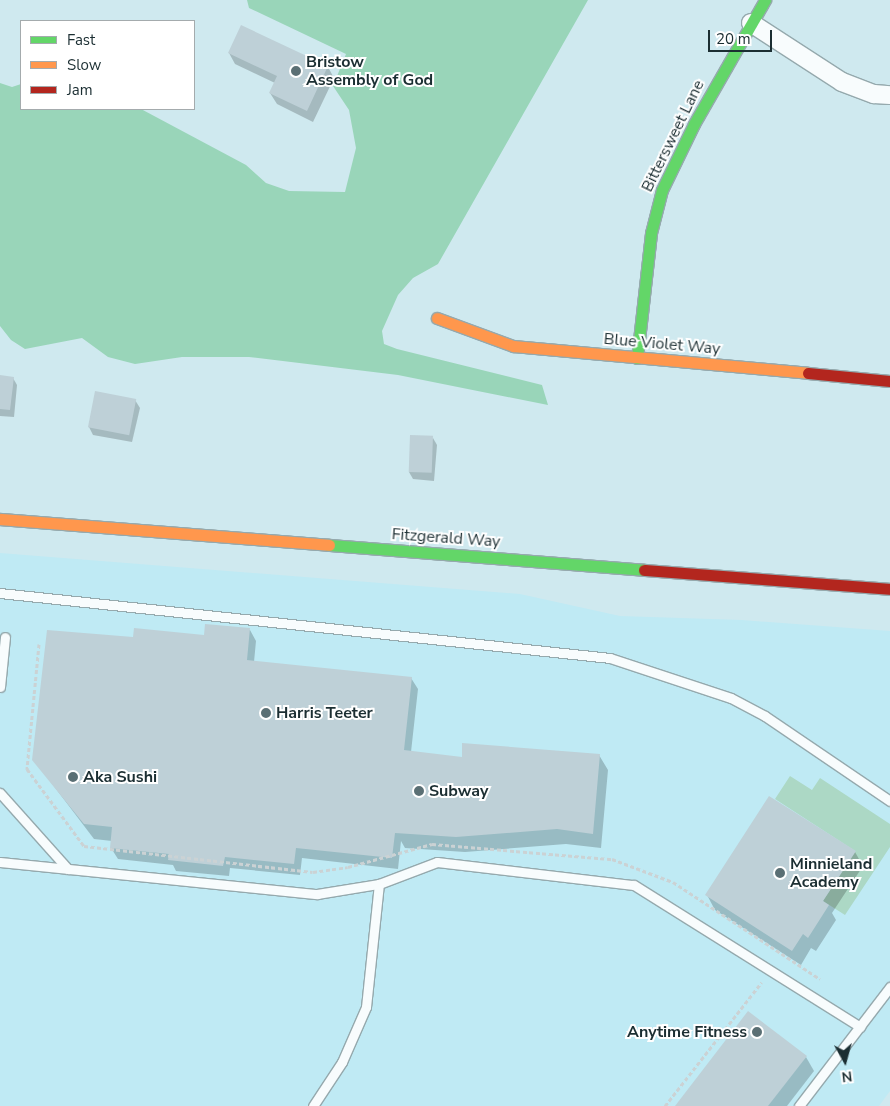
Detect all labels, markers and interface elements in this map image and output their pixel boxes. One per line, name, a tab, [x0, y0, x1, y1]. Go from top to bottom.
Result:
legend	[20, 20, 195, 110]
scale bar	[710, 20, 774, 52]
text: 20 m	[716, 29, 751, 49]
text: Fast	[67, 30, 95, 50]
place label: Bristow Assembly of God	[306, 52, 433, 90]
text: Slow	[67, 55, 101, 75]
marker: Bristow Assembly of God	[290, 65, 302, 77]
street label: Bittersweet Lane	[638, 77, 708, 195]
text: Jam	[67, 80, 93, 100]
street label: Blue Violet Way	[603, 329, 721, 359]
street label: Fitzgerald Way	[391, 525, 501, 551]
place label: Harris Teeter	[276, 703, 373, 723]
marker: Harris Teeter	[260, 707, 272, 719]
place label: Aka Sushi	[83, 767, 157, 787]
marker: Aka Sushi	[67, 771, 79, 783]
place label: Subway	[429, 781, 488, 801]
marker: Subway	[413, 785, 425, 797]
place label: Minnieland Academy	[790, 854, 872, 892]
marker: Minnieland Academy	[774, 867, 786, 879]
place label: Anytime Fitness	[627, 1022, 747, 1042]
marker: Anytime Fitness	[751, 1026, 763, 1038]
north arrow	[820, 1036, 870, 1086]
text: N	[841, 1066, 853, 1086]

